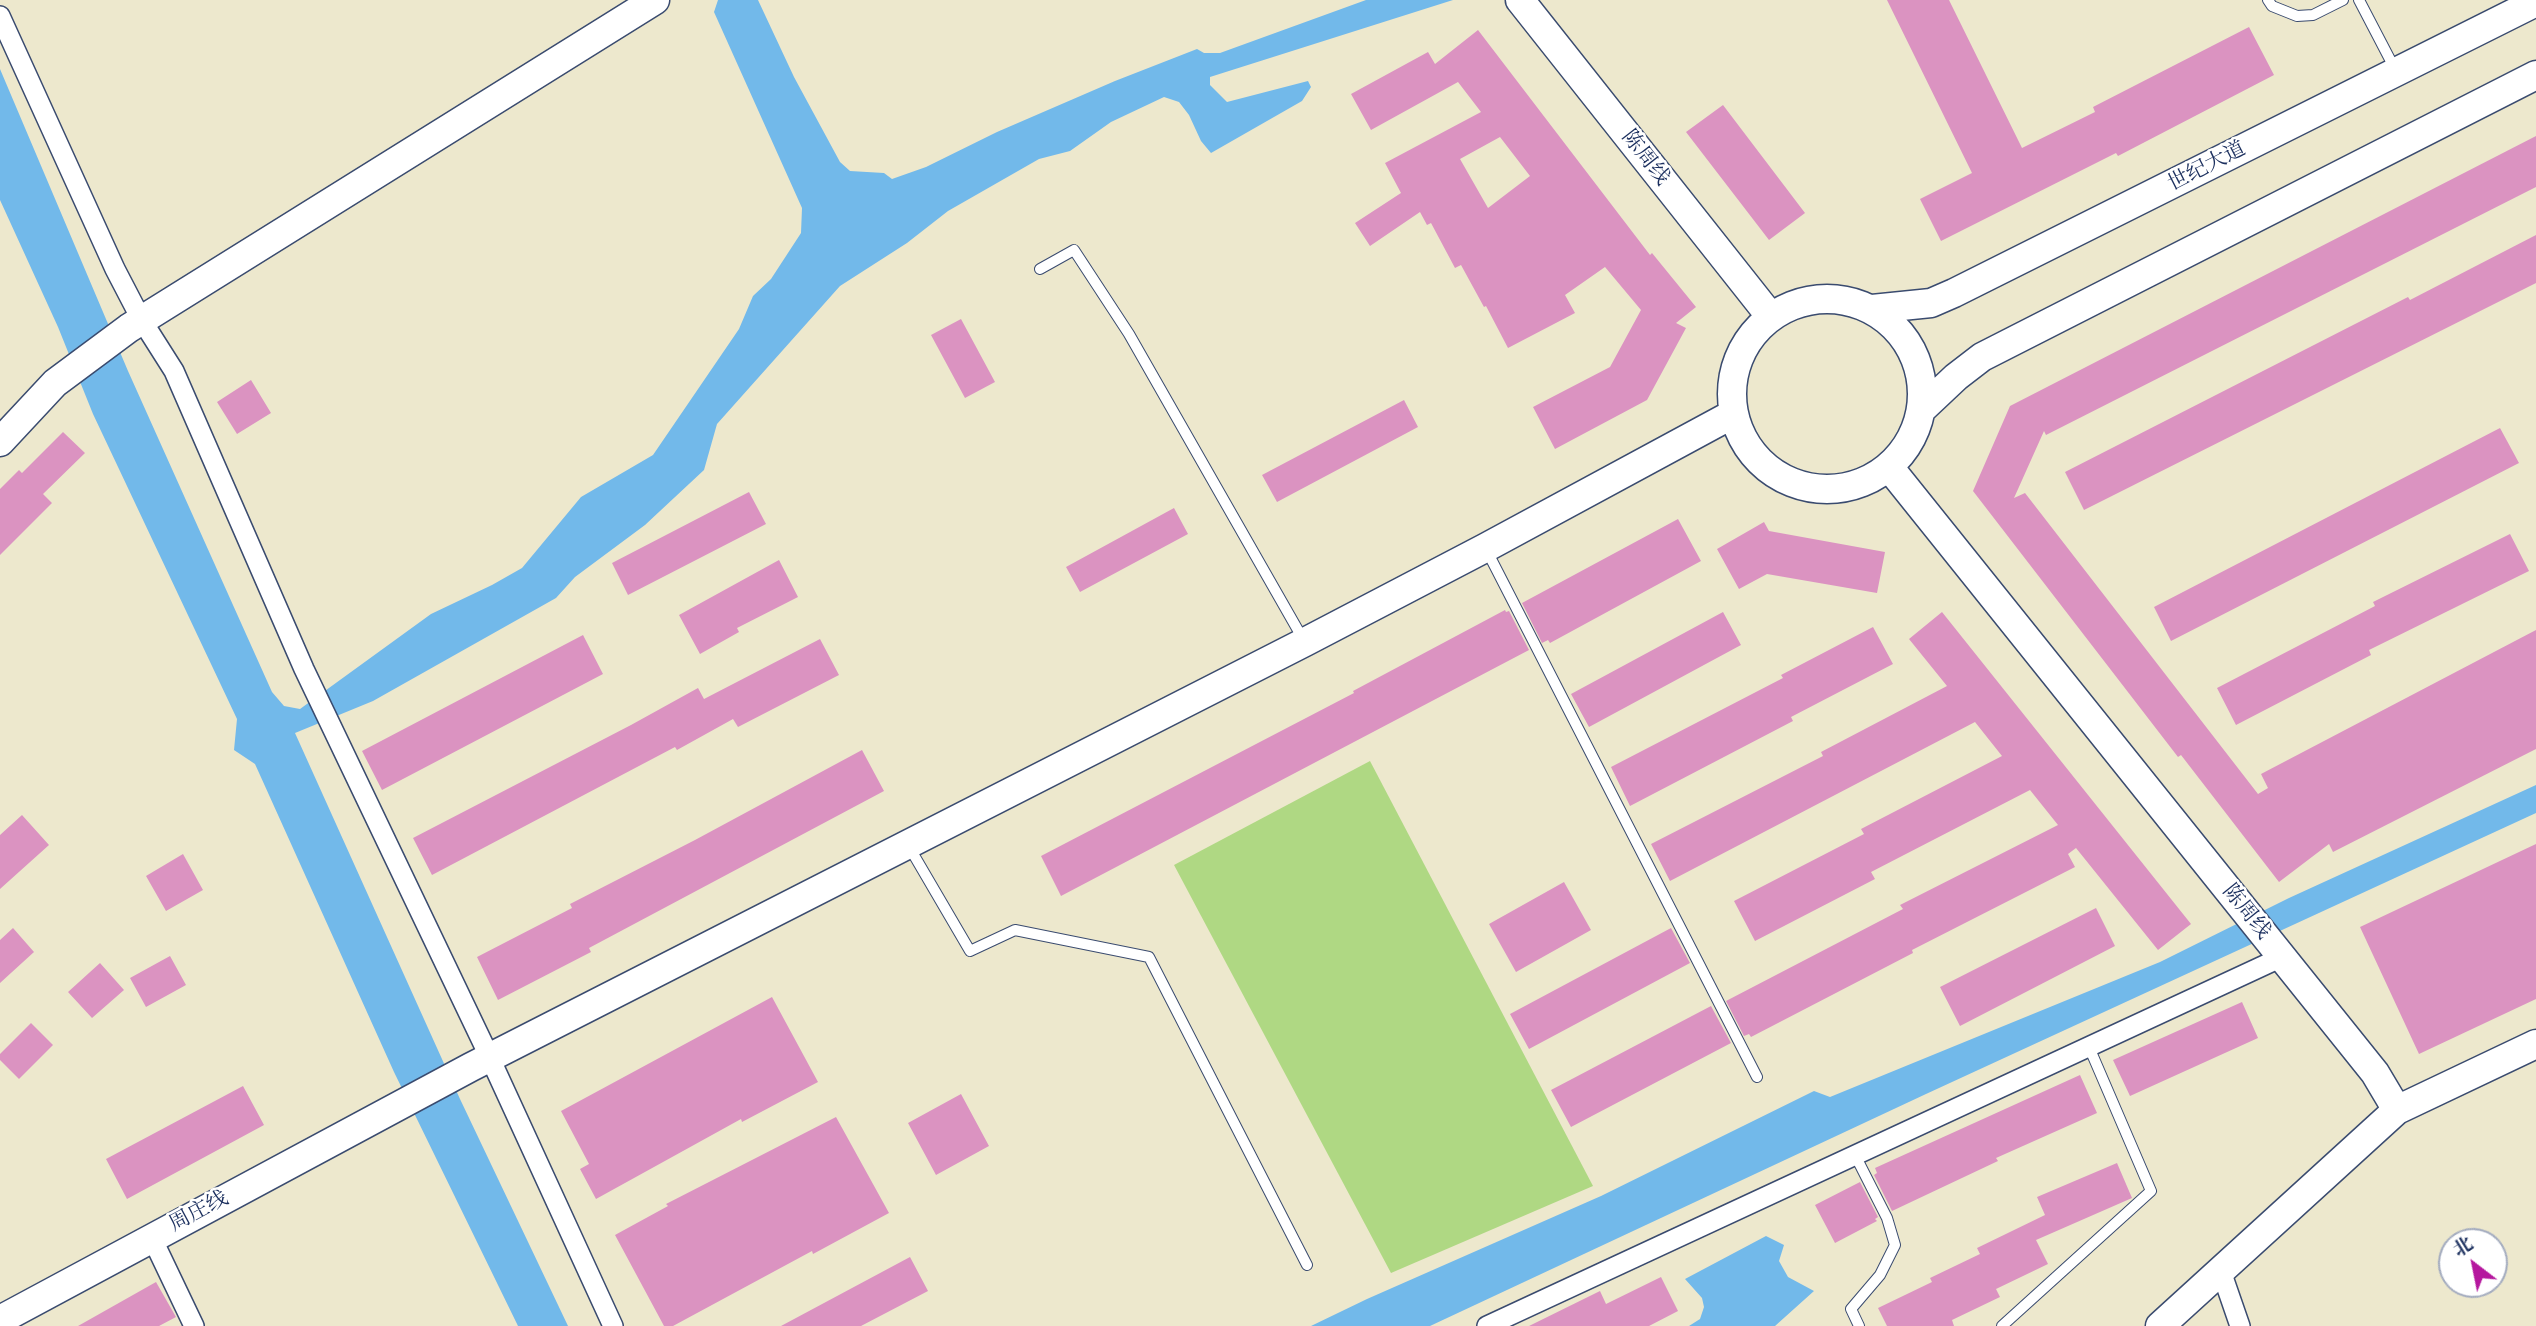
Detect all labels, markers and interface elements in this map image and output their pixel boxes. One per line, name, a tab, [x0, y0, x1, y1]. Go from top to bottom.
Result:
street label: 陈周线	[1616, 125, 1674, 191]
street label: 世纪大道	[2164, 137, 2250, 197]
street label: 陈周线	[2216, 880, 2276, 944]
street label: 周庄线	[165, 1186, 233, 1238]
north arrow	[2438, 1228, 2508, 1298]
text: 北	[2448, 1231, 2478, 1263]

